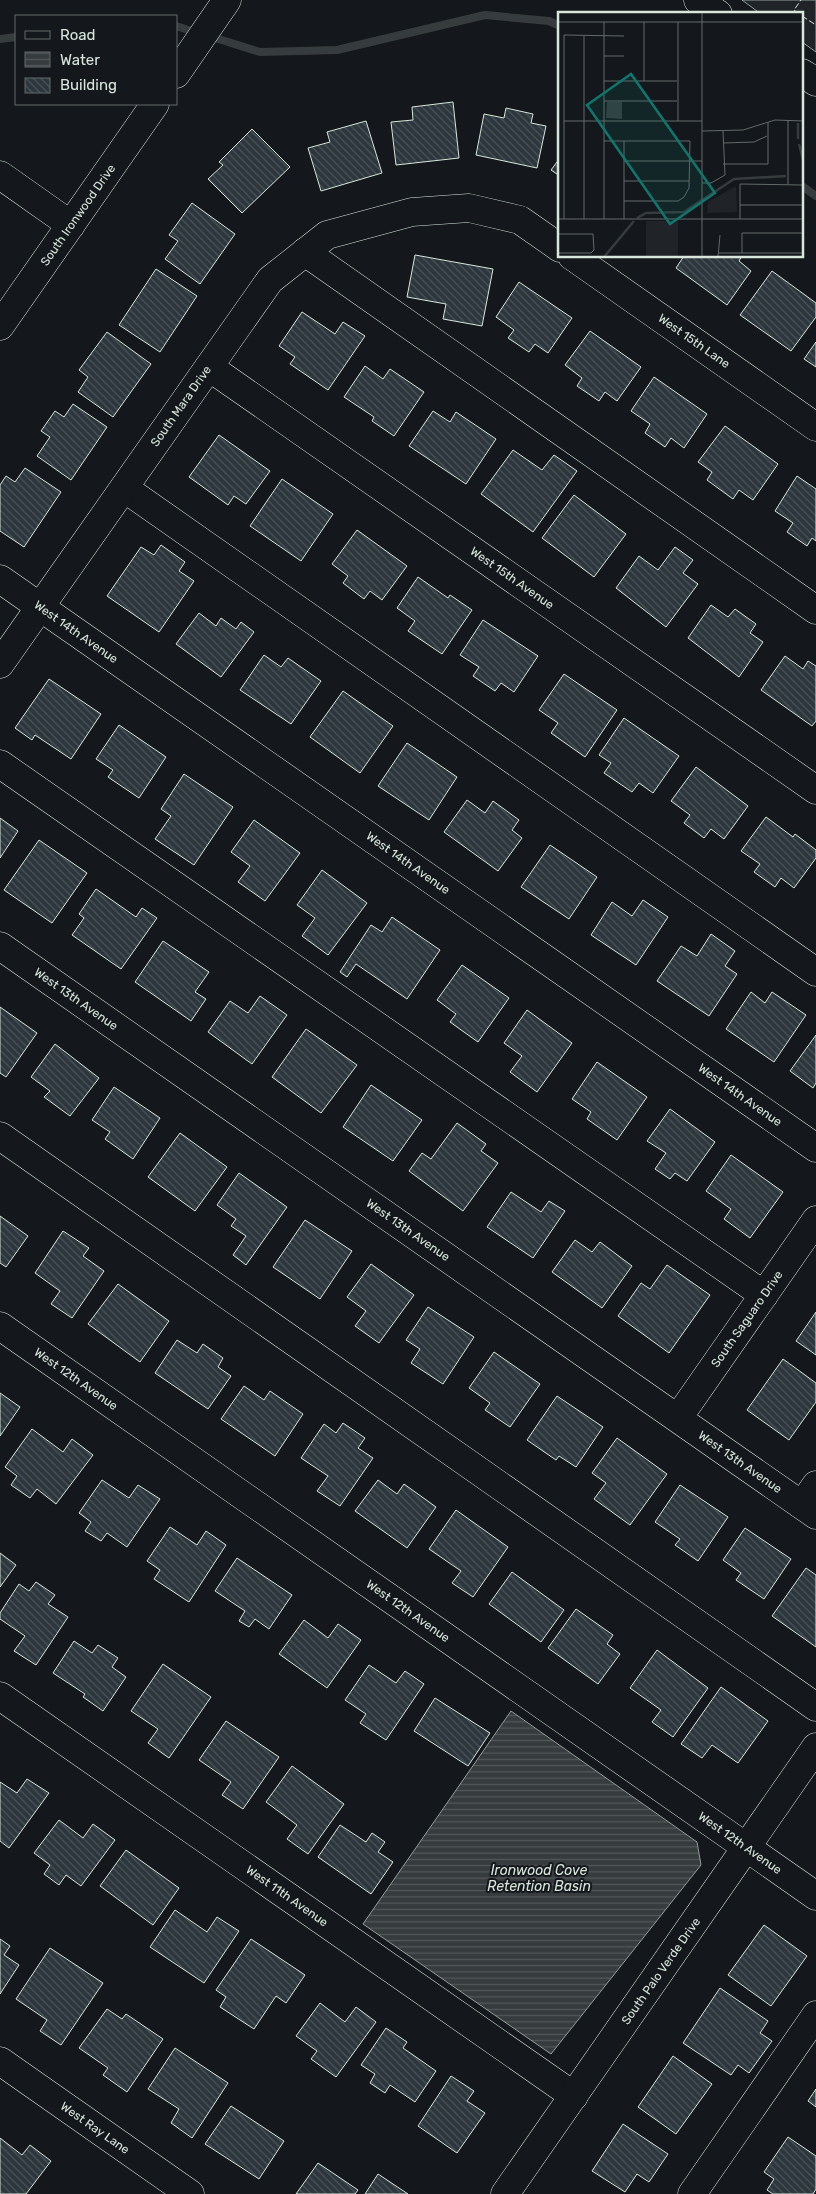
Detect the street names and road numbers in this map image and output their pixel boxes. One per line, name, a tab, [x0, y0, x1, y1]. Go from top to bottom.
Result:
street label: South Ironwood Drive	[38, 161, 118, 268]
street label: West 15th Lane	[655, 311, 733, 371]
street label: South Mara Drive	[148, 363, 214, 449]
street label: West 15th Avenue	[468, 544, 557, 612]
street label: West 14th Avenue	[31, 598, 121, 666]
street label: West 14th Avenue	[363, 829, 453, 897]
street label: West 13th Avenue	[32, 965, 121, 1033]
street label: West 14th Avenue	[695, 1061, 785, 1129]
street label: West 13th Avenue	[364, 1196, 453, 1264]
street label: South Saguaro Drive	[708, 1268, 786, 1370]
street label: West 12th Avenue	[32, 1345, 121, 1413]
street label: West 13th Avenue	[696, 1428, 785, 1496]
street label: West 12th Avenue	[364, 1577, 453, 1645]
street label: West 12th Avenue	[696, 1809, 785, 1877]
street label: West 11th Avenue	[243, 1863, 331, 1930]
street label: South Palo Verde Drive	[619, 1915, 703, 2027]
street label: West Ray Lane	[58, 2099, 132, 2157]

